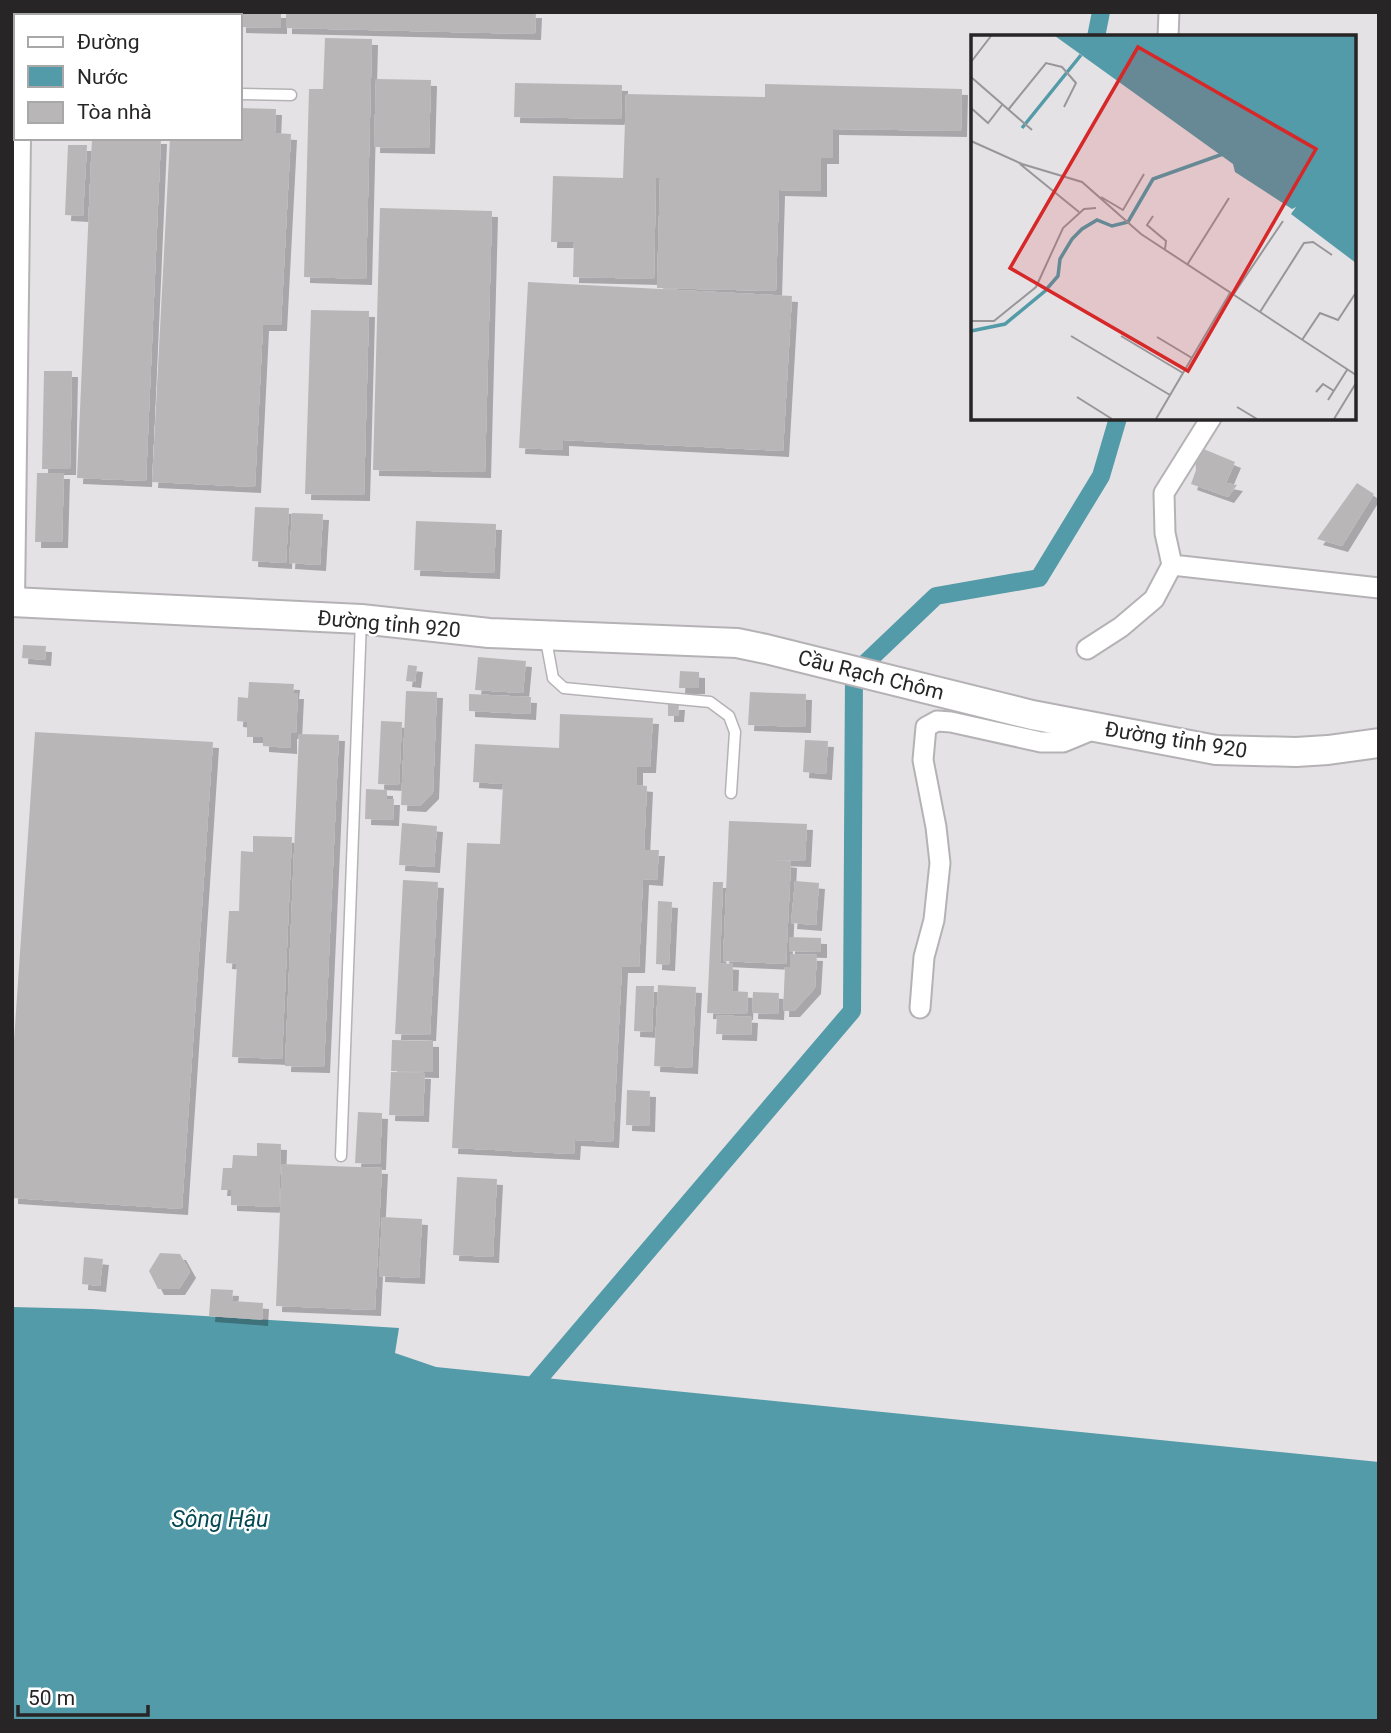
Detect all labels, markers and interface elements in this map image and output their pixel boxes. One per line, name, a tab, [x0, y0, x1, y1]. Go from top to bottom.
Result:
legend	[14, 14, 242, 140]
text: Đường	[77, 30, 139, 54]
inset map	[971, 35, 1356, 420]
text: Nước	[77, 65, 128, 89]
text: Tòa nhà	[77, 100, 152, 124]
street label: Đường tỉnh 920	[316, 606, 462, 642]
street label: Cầu Rạch Chôm	[795, 645, 947, 705]
street label: Đường tỉnh 920	[1103, 717, 1249, 763]
water label: Sông Hậu	[172, 1506, 268, 1533]
scale bar	[18, 1674, 147, 1718]
text: 50 m	[28, 1686, 75, 1710]

